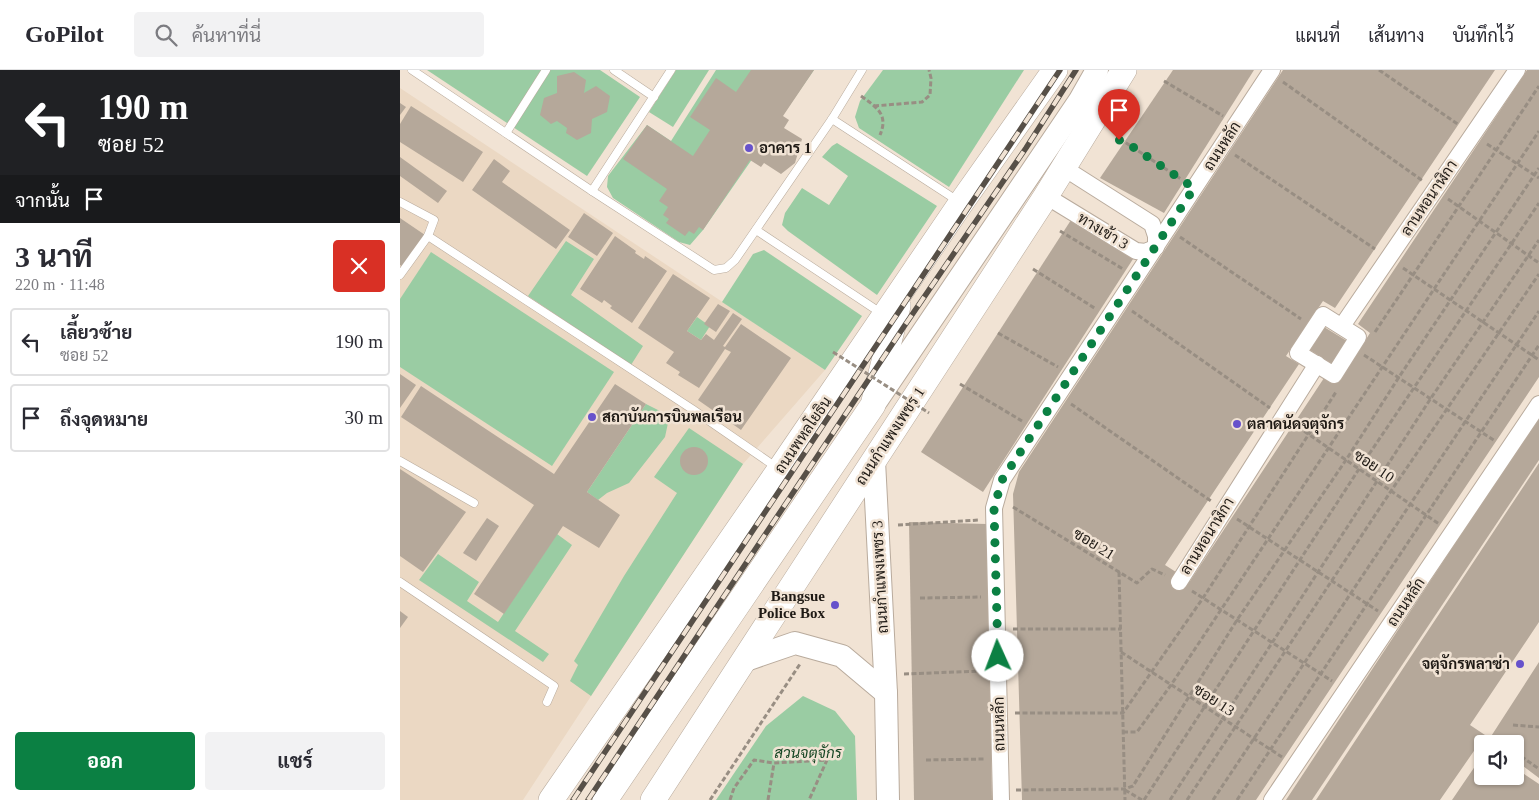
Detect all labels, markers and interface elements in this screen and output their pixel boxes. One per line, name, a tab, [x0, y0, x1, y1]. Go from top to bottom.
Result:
search box	[134, 12, 484, 57]
text: GoPilot	[25, 21, 104, 47]
icon: search	[152, 21, 180, 49]
text: ค้นหาที่นี่	[192, 25, 261, 46]
text: แผนที่	[1295, 26, 1340, 46]
text: เส้นทาง	[1368, 26, 1424, 46]
text: บันทึกไว้	[1452, 26, 1514, 46]
text: 190 m	[98, 88, 188, 127]
pin	[1098, 89, 1140, 140]
icon: left	[15, 90, 80, 155]
icon: arrive	[1105, 96, 1133, 124]
street label: ถนนหลัก	[1200, 118, 1244, 173]
text: ซอย 52	[98, 132, 165, 157]
place label: อาคาร 1	[759, 140, 811, 156]
marker: อาคาร 1	[743, 142, 755, 154]
street label: ลานหอนาฬิกา	[1397, 157, 1460, 239]
icon: arrive	[80, 185, 108, 213]
text: จากนั้น	[15, 190, 70, 211]
street label: ทางเข้า 3	[1075, 208, 1132, 252]
text: 3 นาที	[15, 240, 93, 273]
button: close	[333, 240, 385, 292]
text: 220 m · 11:48	[15, 276, 105, 293]
text: เลี้ยวซ้าย	[60, 322, 132, 343]
icon: left	[17, 328, 45, 356]
text: 190 m	[335, 331, 383, 352]
text: ซอย 52	[60, 347, 108, 364]
street label: ถนนกำแพงเพชร 1	[852, 384, 928, 488]
street label: ถนนพหลโยธิน	[770, 393, 834, 476]
icon: arrive	[17, 404, 45, 432]
text: 30 m	[344, 407, 383, 428]
place label: สถาบันการบินพลเรือน	[602, 407, 742, 425]
text: ถึงจุดหมาย	[60, 409, 148, 430]
marker: สถาบันการบินพลเรือน	[586, 411, 598, 423]
place label: ตลาดนัดจตุจักร	[1247, 414, 1345, 435]
marker: ตลาดนัดจตุจักร	[1231, 418, 1243, 430]
street label: ซอย 10	[1351, 447, 1397, 485]
street label: ลานหอนาฬิกา	[1176, 494, 1237, 577]
street label: ถนนกำแพงเพชร 3	[868, 520, 891, 634]
street label: ซอย 21	[1071, 525, 1117, 563]
street label: ถนนหลัก	[1383, 574, 1428, 629]
place label: Bangsue Police Box	[758, 588, 825, 621]
marker: Bangsue Police Box	[829, 599, 841, 611]
position arrow	[971, 629, 1023, 681]
place label: จตุจักรพลาซ่า	[1422, 654, 1510, 675]
marker: จตุจักรพลาซ่า	[1514, 658, 1526, 670]
street label: ซอย 13	[1191, 681, 1237, 719]
street label: ถนนหลัก	[990, 697, 1007, 752]
button: ออก	[15, 732, 195, 790]
button: แชร์	[205, 732, 385, 790]
map controls	[1474, 735, 1524, 785]
button: sound	[1474, 735, 1524, 785]
park label: สวนจตุจักร	[774, 744, 843, 764]

